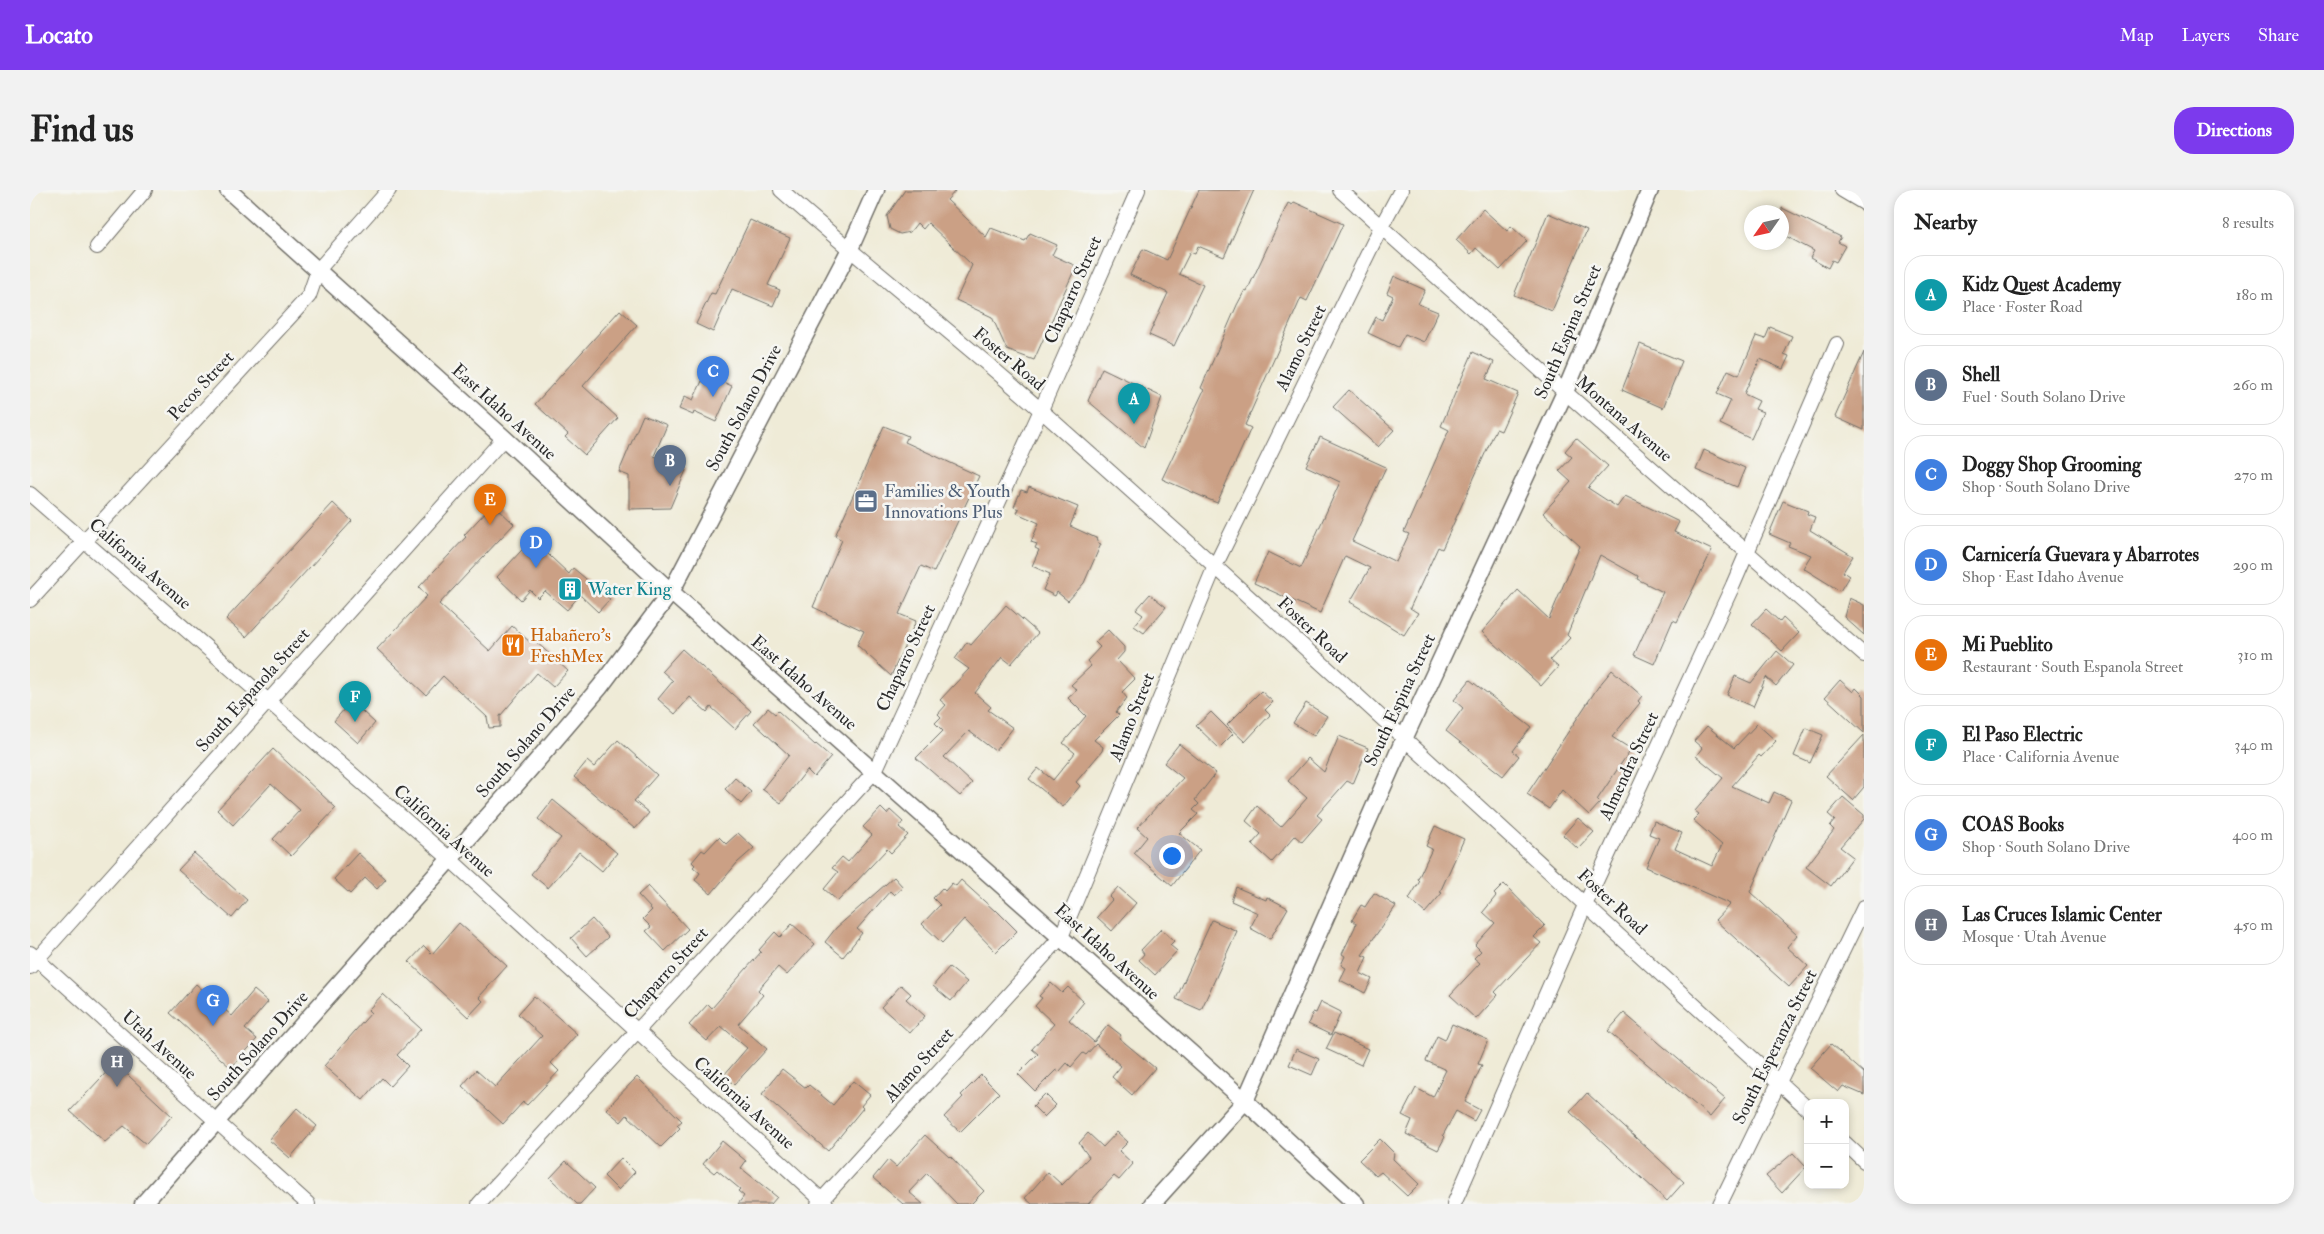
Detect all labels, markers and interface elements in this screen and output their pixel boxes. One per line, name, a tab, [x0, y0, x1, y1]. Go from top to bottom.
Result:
text: Locato	[25, 20, 93, 51]
text: Map	[2120, 24, 2154, 47]
text: Layers	[2182, 24, 2230, 47]
text: Share	[2258, 24, 2299, 47]
button: Directions	[2174, 107, 2294, 154]
text: Find us	[30, 108, 134, 152]
north arrow	[1744, 205, 1789, 250]
text: Nearby	[1914, 209, 1977, 236]
text: 8 results	[2222, 213, 2274, 233]
street label: Chaparro Street	[1039, 232, 1107, 348]
street label: South Espina Street	[1529, 261, 1607, 403]
text: Kidz Quest Academy	[1962, 273, 2121, 297]
text: A	[1926, 285, 1936, 305]
text: 180 m	[2236, 285, 2273, 305]
text: Place · Foster Road	[1962, 297, 2083, 317]
street label: Alamo Street	[1270, 301, 1332, 396]
street label: Foster Road	[968, 322, 1050, 396]
street label: South Solano Drive	[701, 340, 787, 475]
street label: Pecos Street	[163, 346, 239, 426]
pin: C	[697, 356, 729, 397]
street label: East Idaho Avenue	[447, 359, 562, 466]
text: Shell	[1962, 363, 2000, 387]
street label: Montana Avenue	[1571, 371, 1677, 468]
text: B	[1926, 375, 1936, 395]
text: 260 m	[2233, 375, 2273, 395]
pin: A	[1118, 383, 1150, 424]
text: Fuel · South Solano Drive	[1962, 387, 2125, 407]
pin: B	[654, 445, 686, 486]
text: Doggy Shop Grooming	[1962, 453, 2141, 477]
text: C	[1925, 465, 1937, 485]
text: 270 m	[2234, 465, 2273, 485]
text: Shop · South Solano Drive	[1962, 477, 2130, 497]
place label: Families & Youth Innovations Plus	[884, 480, 1011, 524]
pin: E	[474, 484, 506, 525]
office icon: Families & Youth Innovations Plus	[853, 488, 879, 514]
street label: California Avenue	[84, 513, 196, 615]
pin: D	[520, 527, 552, 568]
text: Carnicería Guevara y Abarrotes	[1962, 543, 2199, 567]
text: D	[1924, 555, 1938, 575]
text: 290 m	[2233, 555, 2273, 575]
text: Shop · East Idaho Avenue	[1962, 567, 2124, 587]
building icon: Water King	[557, 576, 583, 602]
place label: Water King	[587, 578, 673, 601]
street label: Foster Road	[1272, 592, 1352, 668]
street label: Chaparro Street	[871, 601, 941, 715]
street label: South Espanola Street	[191, 623, 315, 757]
place label: Habañero's FreshMex	[530, 624, 611, 668]
street label: South Espina Street	[1359, 630, 1441, 770]
street label: East Idaho Avenue	[746, 631, 862, 736]
restaurant icon: Habañero's FreshMex	[500, 632, 526, 658]
text: Mi Pueblito	[1962, 633, 2053, 657]
text: E	[1925, 645, 1937, 665]
text: 310 m	[2237, 645, 2273, 665]
text: Restaurant · South Espanola Street	[1962, 657, 2183, 677]
street label: Alamo Street	[1104, 669, 1160, 765]
pin: F	[339, 681, 371, 722]
street label: South Solano Drive	[471, 681, 581, 803]
street label: Almendra Street	[1593, 708, 1664, 825]
text: El Paso Electric	[1962, 723, 2083, 747]
text: F	[1926, 735, 1936, 755]
text: 340 m	[2234, 735, 2273, 755]
text: Place · California Avenue	[1962, 747, 2119, 767]
street label: California Avenue	[389, 780, 500, 883]
text: COAS Books	[1962, 813, 2064, 837]
text: G	[1924, 825, 1938, 845]
text: 400 m	[2232, 825, 2273, 845]
text: Shop · South Solano Drive	[1962, 837, 2130, 857]
your location	[1159, 843, 1185, 869]
street label: Foster Road	[1572, 864, 1652, 940]
street label: East Idaho Avenue	[1050, 899, 1165, 1006]
text: Las Cruces Islamic Center	[1962, 903, 2162, 927]
text: H	[1924, 915, 1938, 935]
text: 450 m	[2234, 915, 2273, 935]
street label: Chaparro Street	[619, 922, 713, 1024]
text: Mosque · Utah Avenue	[1962, 927, 2106, 947]
street label: South Esperanza Street	[1728, 966, 1823, 1128]
pin: G	[197, 985, 229, 1026]
street label: South Solano Drive	[202, 986, 314, 1106]
street label: Utah Avenue	[117, 1005, 202, 1085]
street label: Alamo Street	[879, 1023, 959, 1108]
pin: H	[101, 1046, 133, 1087]
street label: California Avenue	[689, 1052, 800, 1155]
map controls	[1804, 1099, 1849, 1189]
button: +	[1804, 1099, 1849, 1144]
button: −	[1804, 1144, 1849, 1189]

